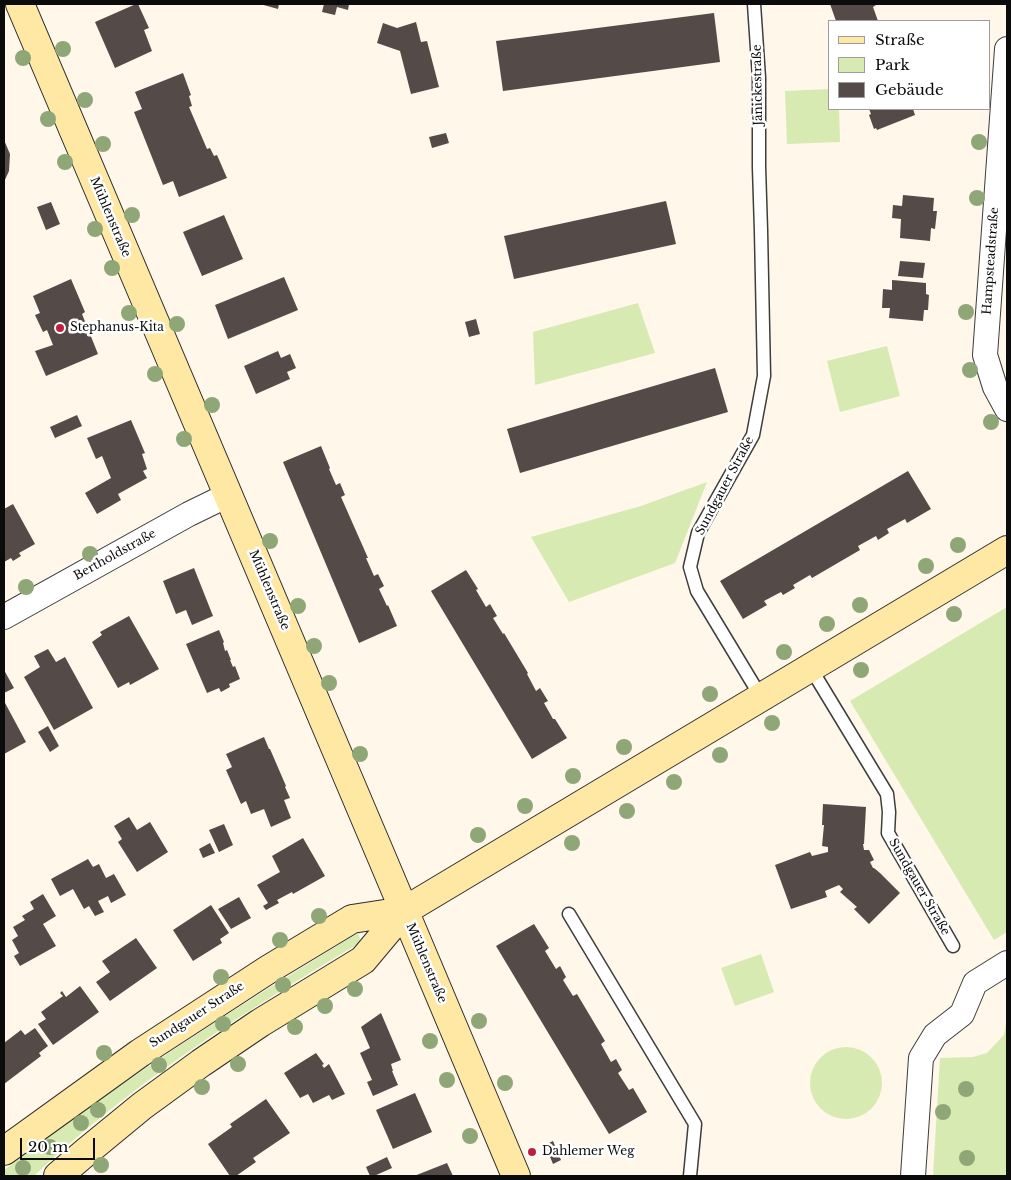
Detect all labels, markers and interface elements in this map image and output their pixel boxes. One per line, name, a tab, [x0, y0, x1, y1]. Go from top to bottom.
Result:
legend	[828, 20, 991, 110]
text: Straße	[875, 30, 925, 49]
street label: Jänickestraße	[750, 44, 766, 126]
text: Park	[875, 55, 910, 74]
text: Gebäude	[875, 80, 944, 99]
street label: Mühlenstraße	[87, 175, 133, 259]
street label: Hampsteadstraße	[980, 207, 1002, 315]
place label: Stephanus-Kita	[70, 321, 164, 335]
marker: Stephanus-Kita	[54, 322, 66, 334]
street label: Sundgauer Straße	[693, 434, 757, 538]
street label: Bertholdstraße	[71, 526, 159, 584]
street label: Mühlenstraße	[246, 548, 292, 632]
street label: Sundgauer Straße	[885, 836, 953, 938]
street label: Mühlenstraße	[403, 921, 449, 1005]
street label: Sundgauer Straße	[147, 979, 247, 1051]
scale bar	[22, 1128, 98, 1160]
text: 20 m	[28, 1137, 68, 1156]
place label: Dahlemer Weg	[542, 1145, 634, 1159]
marker: Dahlemer Weg	[526, 1146, 538, 1158]

